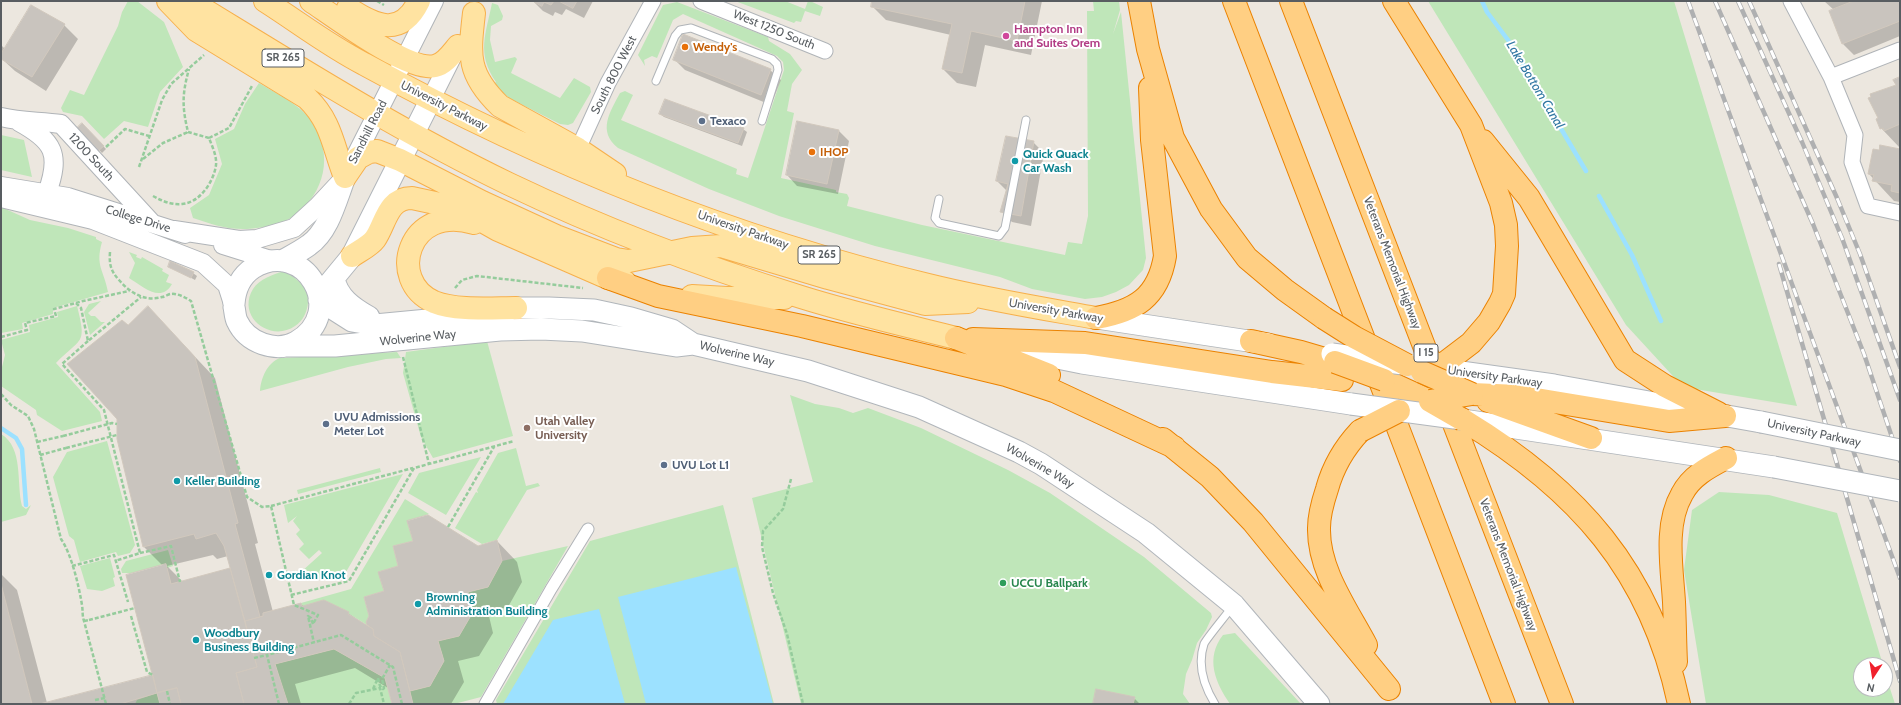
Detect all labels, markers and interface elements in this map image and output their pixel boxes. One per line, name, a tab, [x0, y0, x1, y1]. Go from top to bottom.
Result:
street label: West 1250 South	[731, 7, 817, 53]
place label: Hampton Inn and Suites Orem	[1014, 22, 1100, 50]
marker: Hampton Inn and Suites Orem	[1001, 31, 1011, 41]
street label: South 800 West	[588, 33, 640, 117]
water label: Lake Bottom Canal	[1503, 38, 1567, 132]
place label: Wendy's	[693, 40, 737, 54]
marker: Wendy's	[680, 42, 690, 52]
road number: SR 265	[262, 49, 304, 67]
street label: University Parkway	[398, 78, 490, 134]
street label: Sandhill Road	[346, 98, 390, 166]
place label: Texaco	[710, 114, 746, 128]
marker: Texaco	[697, 116, 707, 126]
street label: 1200 South	[65, 130, 117, 184]
place label: IHOP	[820, 145, 848, 159]
marker: IHOP	[807, 147, 817, 157]
place label: Quick Quack Car Wash	[1023, 147, 1088, 175]
marker: Quick Quack Car Wash	[1010, 156, 1020, 166]
street label: Veterans Memorial Highway	[1360, 195, 1424, 331]
street label: College Drive	[104, 202, 172, 236]
street label: University Parkway	[695, 208, 791, 252]
road number: SR 265	[798, 246, 840, 264]
street label: University Parkway	[1008, 296, 1104, 326]
street label: Wolverine Way	[379, 327, 457, 349]
street label: Wolverine Way	[698, 338, 776, 370]
road number: I 15	[1414, 344, 1438, 362]
street label: University Parkway	[1447, 363, 1543, 391]
place label: UVU Admissions Meter Lot	[334, 410, 420, 438]
place label: Utah Valley University	[535, 414, 595, 442]
street label: University Parkway	[1766, 416, 1862, 450]
marker: UVU Admissions Meter Lot	[321, 419, 331, 429]
marker: Utah Valley University	[522, 423, 532, 433]
street label: Wolverine Way	[1003, 441, 1077, 491]
place label: UVU Lot L1	[672, 458, 729, 472]
marker: UVU Lot L1	[659, 460, 669, 470]
place label: Keller Building	[185, 474, 260, 488]
marker: Keller Building	[172, 476, 182, 486]
street label: Veterans Memorial Highway	[1476, 497, 1540, 633]
place label: Gordian Knot	[277, 568, 346, 582]
marker: Gordian Knot	[264, 570, 274, 580]
place label: UCCU Ballpark	[1011, 576, 1088, 590]
marker: UCCU Ballpark	[998, 578, 1008, 588]
place label: Browning Administration Building	[426, 590, 548, 618]
marker: Browning Administration Building	[413, 599, 423, 609]
place label: Woodbury Business Building	[204, 626, 294, 654]
marker: Woodbury Business Building	[191, 635, 201, 645]
north arrow	[1853, 657, 1893, 697]
text: N	[1865, 680, 1876, 695]

